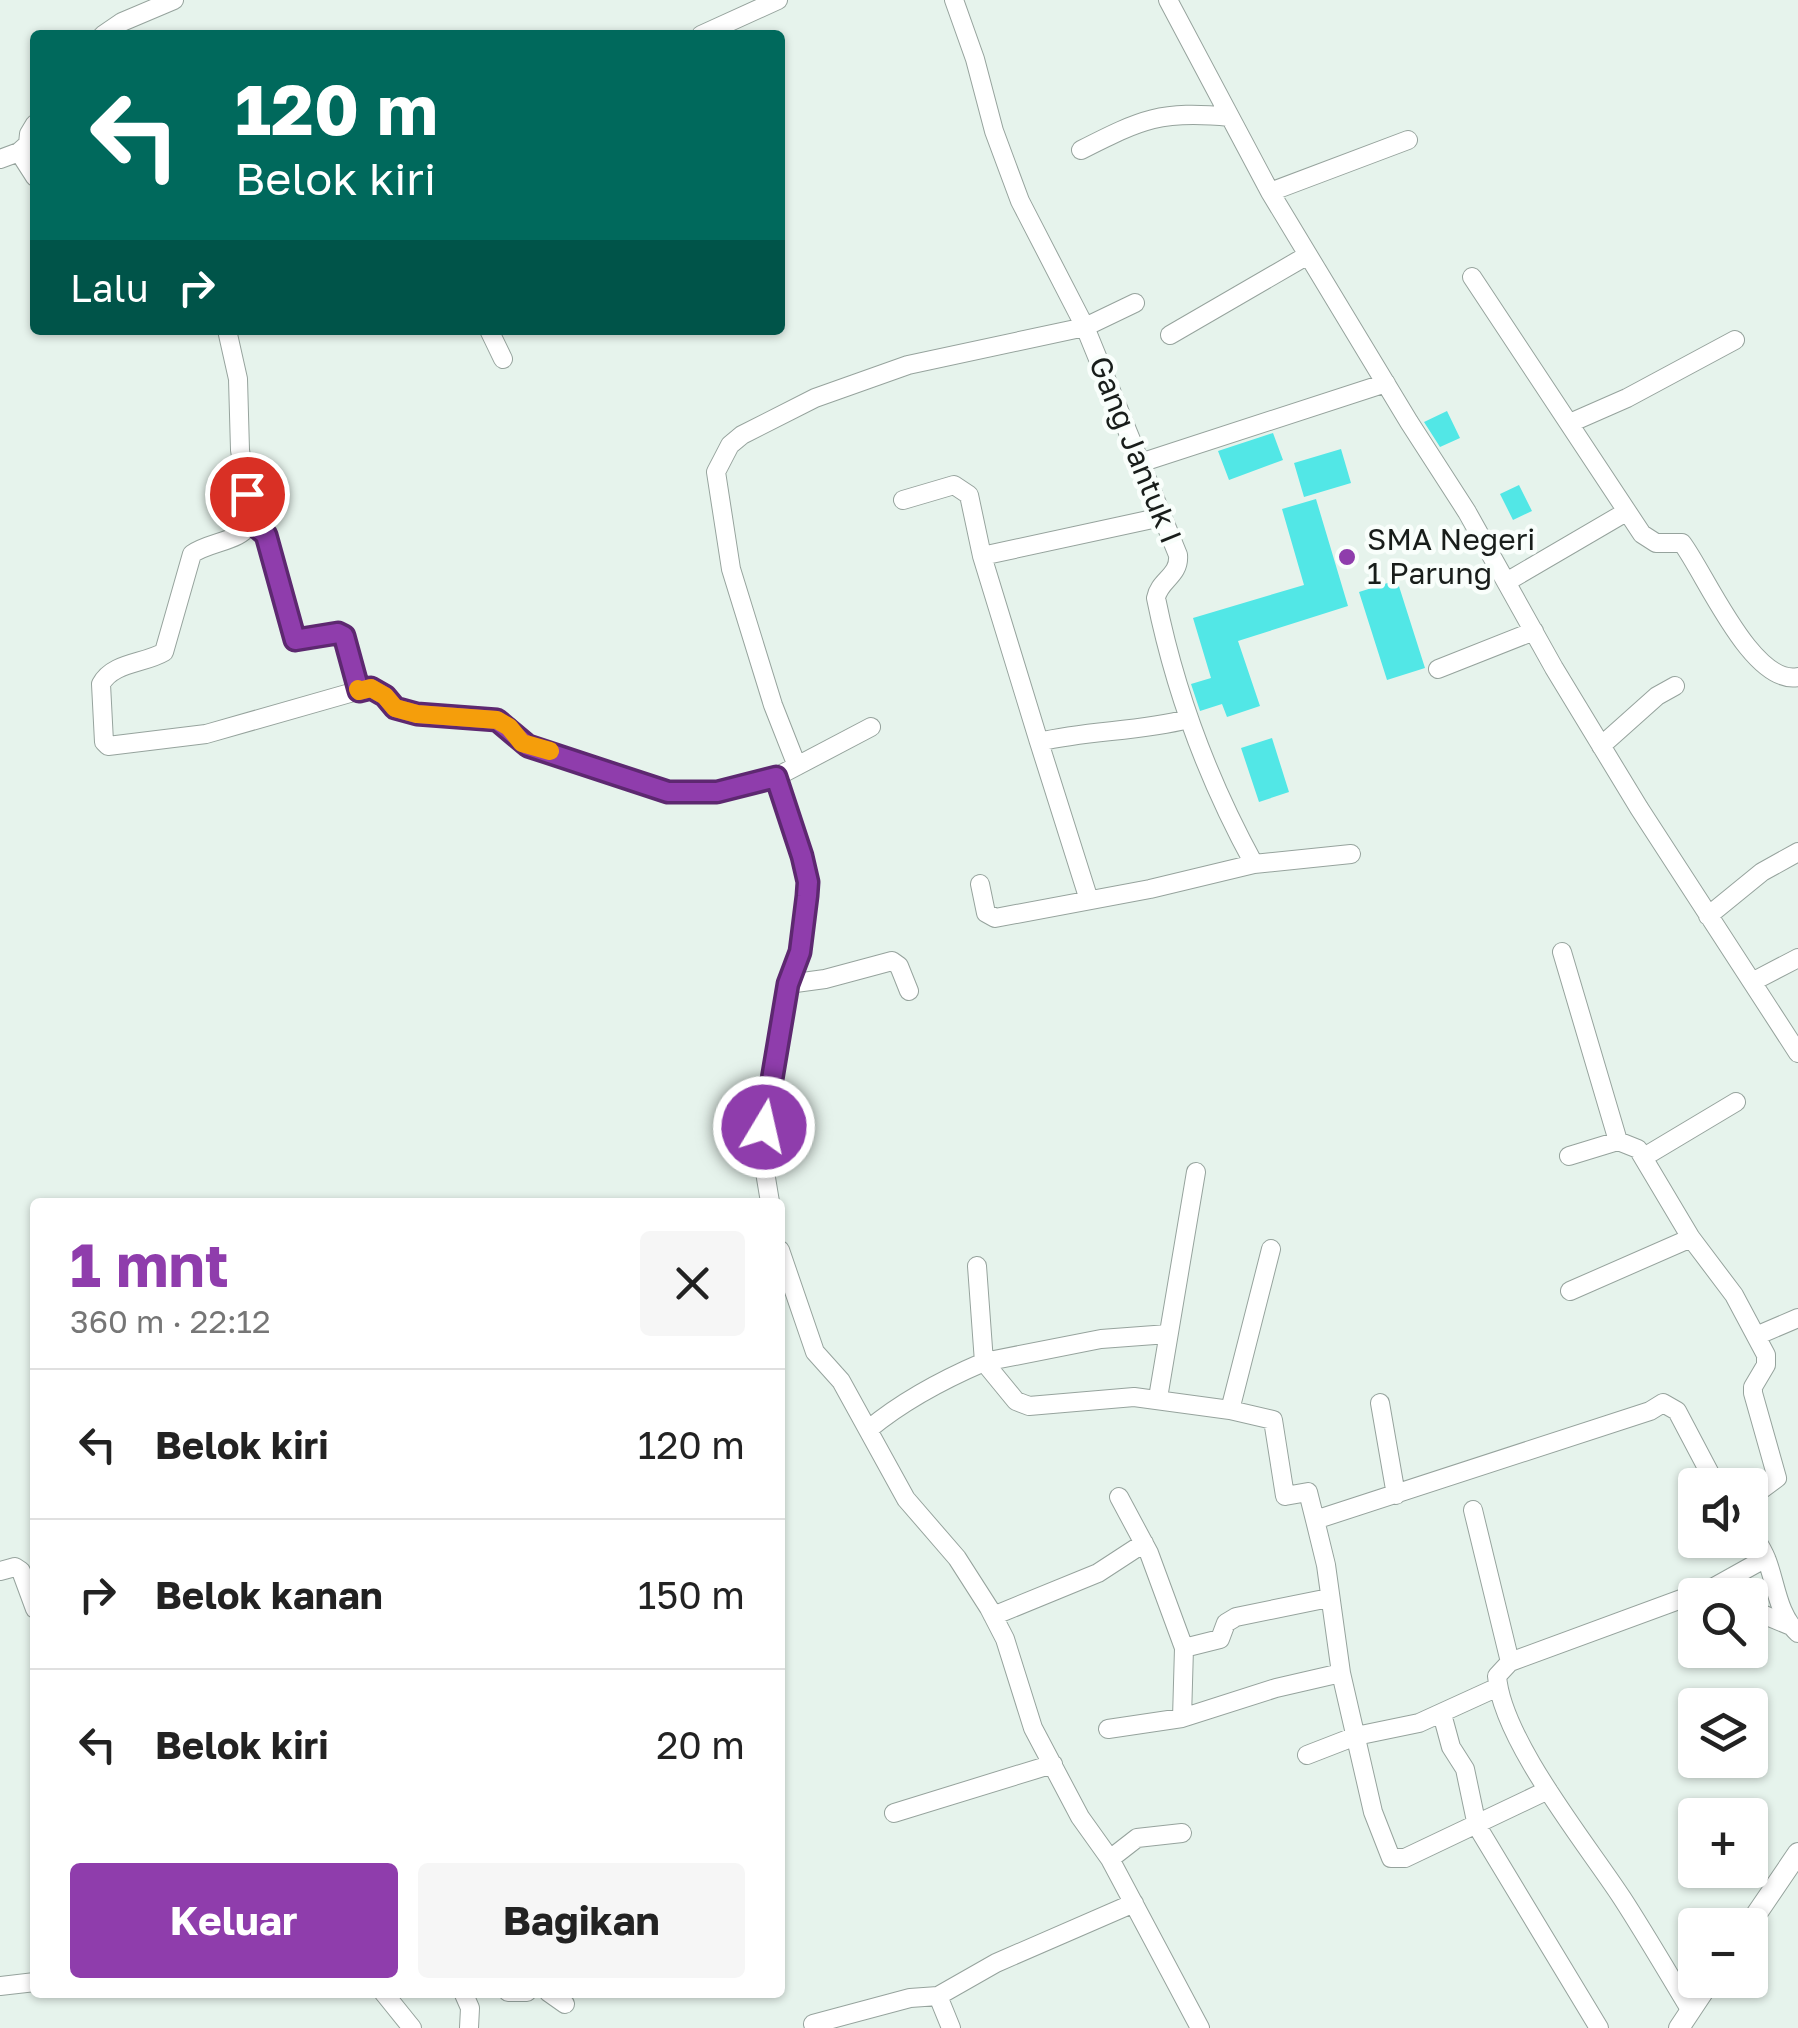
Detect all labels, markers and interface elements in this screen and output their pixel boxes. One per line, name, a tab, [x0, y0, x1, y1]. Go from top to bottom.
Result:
text: 120 m	[235, 66, 438, 150]
icon: left	[70, 70, 200, 200]
text: Belok kiri	[235, 151, 436, 205]
icon: right	[169, 260, 224, 315]
text: Lalu	[70, 265, 149, 310]
street label: Gang Jantuk I	[1082, 351, 1190, 548]
pin	[205, 452, 290, 537]
icon: arrive	[220, 467, 275, 522]
place label: SMA Negeri 1 Parung	[1367, 521, 1535, 591]
marker: SMA Negeri 1 Parung	[1336, 546, 1358, 568]
position arrow	[712, 1075, 816, 1179]
text: 1 mnt	[70, 1228, 229, 1300]
button: close	[640, 1231, 745, 1336]
text: 360 m · 22:12	[70, 1302, 271, 1340]
icon: left	[70, 1417, 125, 1472]
text: Belok kiri	[155, 1422, 329, 1467]
text: 120 m	[638, 1422, 745, 1467]
map controls	[1678, 1468, 1768, 1998]
button: sound	[1678, 1468, 1768, 1558]
icon: right	[70, 1567, 125, 1622]
text: Belok kanan	[155, 1572, 383, 1617]
text: 150 m	[638, 1572, 745, 1617]
button: search	[1678, 1578, 1768, 1668]
button: layers	[1678, 1688, 1768, 1778]
icon: left	[70, 1717, 125, 1772]
text: Belok kiri	[155, 1722, 329, 1767]
text: 20 m	[656, 1722, 745, 1767]
button: +	[1678, 1798, 1768, 1888]
button: Keluar	[70, 1863, 398, 1978]
button: Bagikan	[418, 1863, 745, 1978]
button: −	[1678, 1908, 1768, 1998]

